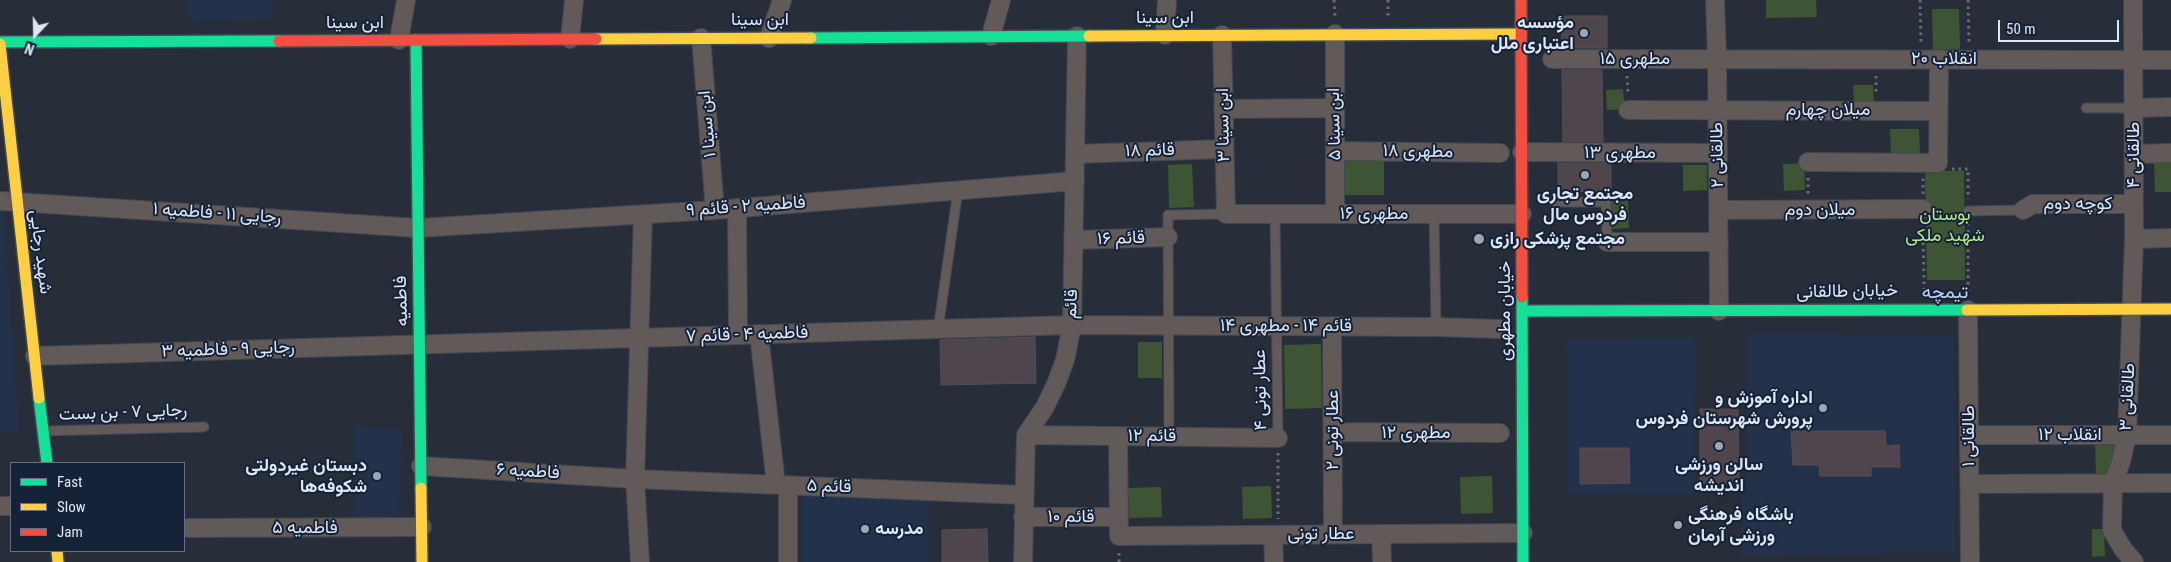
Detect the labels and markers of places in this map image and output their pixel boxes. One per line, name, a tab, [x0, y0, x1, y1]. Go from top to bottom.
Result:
place label: مؤسسه اعتباری ملل	[1491, 12, 1574, 54]
marker: مؤسسه اعتباری ملل	[1578, 27, 1590, 39]
marker: مجتمع تجاری فردوس مال	[1579, 169, 1591, 181]
place label: مجتمع تجاری فردوس مال	[1537, 183, 1633, 225]
place label: مجتمع پزشکی رازی	[1490, 228, 1625, 250]
marker: مجتمع پزشکی رازی	[1472, 232, 1486, 246]
place label: اداره آموزش و پرورش شهرستان فردوس	[1635, 387, 1813, 429]
marker: اداره آموزش و پرورش شهرستان فردوس	[1817, 402, 1829, 414]
marker: سالن ورزشی اندیشه	[1713, 440, 1725, 452]
place label: سالن ورزشی اندیشه	[1675, 454, 1763, 496]
place label: دبستان غیردولتی شکوفه‌ها	[245, 455, 367, 498]
marker: دبستان غیردولتی شکوفه‌ها	[371, 470, 383, 482]
place label: باشگاه فرهنگی ورزشی آرمان	[1688, 504, 1794, 546]
place label: مدرسه	[875, 518, 924, 540]
marker: باشگاه فرهنگی ورزشی آرمان	[1672, 519, 1684, 531]
marker: مدرسه	[859, 523, 871, 535]

